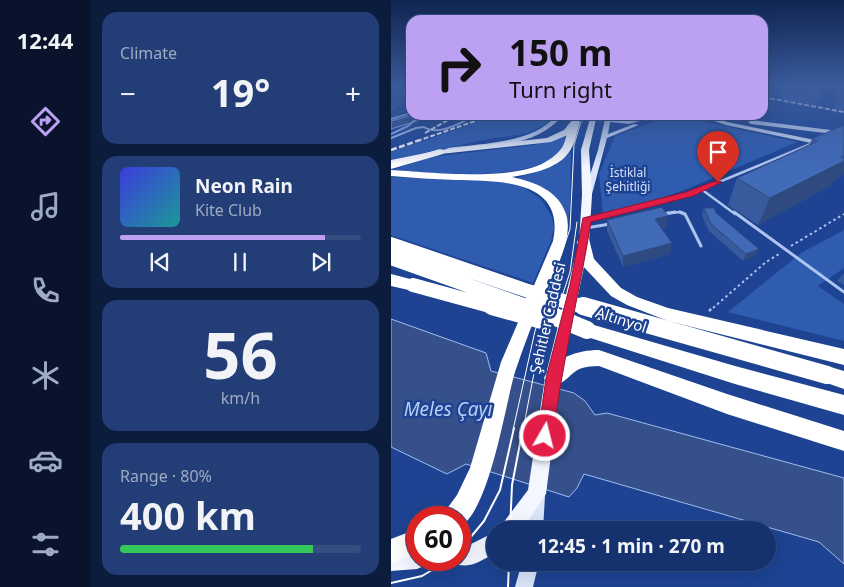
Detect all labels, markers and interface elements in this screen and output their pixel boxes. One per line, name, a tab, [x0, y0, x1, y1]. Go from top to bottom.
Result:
text: 12:44	[17, 25, 73, 55]
text: 150 m	[509, 29, 612, 76]
icon: right	[426, 35, 491, 100]
text: Climate	[120, 42, 177, 64]
text: 19°	[211, 66, 270, 118]
text: −	[120, 74, 136, 112]
text: +	[345, 74, 361, 112]
text: Turn right	[509, 74, 612, 104]
icon: directions	[28, 104, 63, 139]
pin	[697, 131, 739, 182]
icon: arrive	[704, 138, 732, 166]
park label: İstiklal Şehitliği	[606, 164, 650, 195]
text: Neon Rain	[195, 173, 293, 199]
icon: music	[28, 189, 63, 224]
text: Kite Club	[195, 199, 262, 221]
icon: previous	[146, 248, 174, 276]
icon: pause	[226, 248, 254, 276]
icon: next	[307, 248, 335, 276]
street label: Şehitler Caddesi	[525, 260, 570, 375]
icon: phone	[28, 273, 63, 308]
street label: Altınyol	[593, 301, 649, 337]
text: 56	[203, 310, 278, 398]
icon: climate	[28, 358, 63, 393]
text: km/h	[221, 387, 260, 409]
water label: Meles Çayı	[404, 396, 492, 422]
position arrow	[518, 409, 570, 461]
icon: car	[28, 443, 63, 478]
text: Range · 80%	[120, 465, 212, 487]
text: 400 km	[120, 489, 256, 541]
speed limit sign: 60	[406, 506, 471, 571]
icon: filters	[28, 527, 63, 562]
text: 12:45 · 1 min · 270 m	[537, 533, 725, 559]

